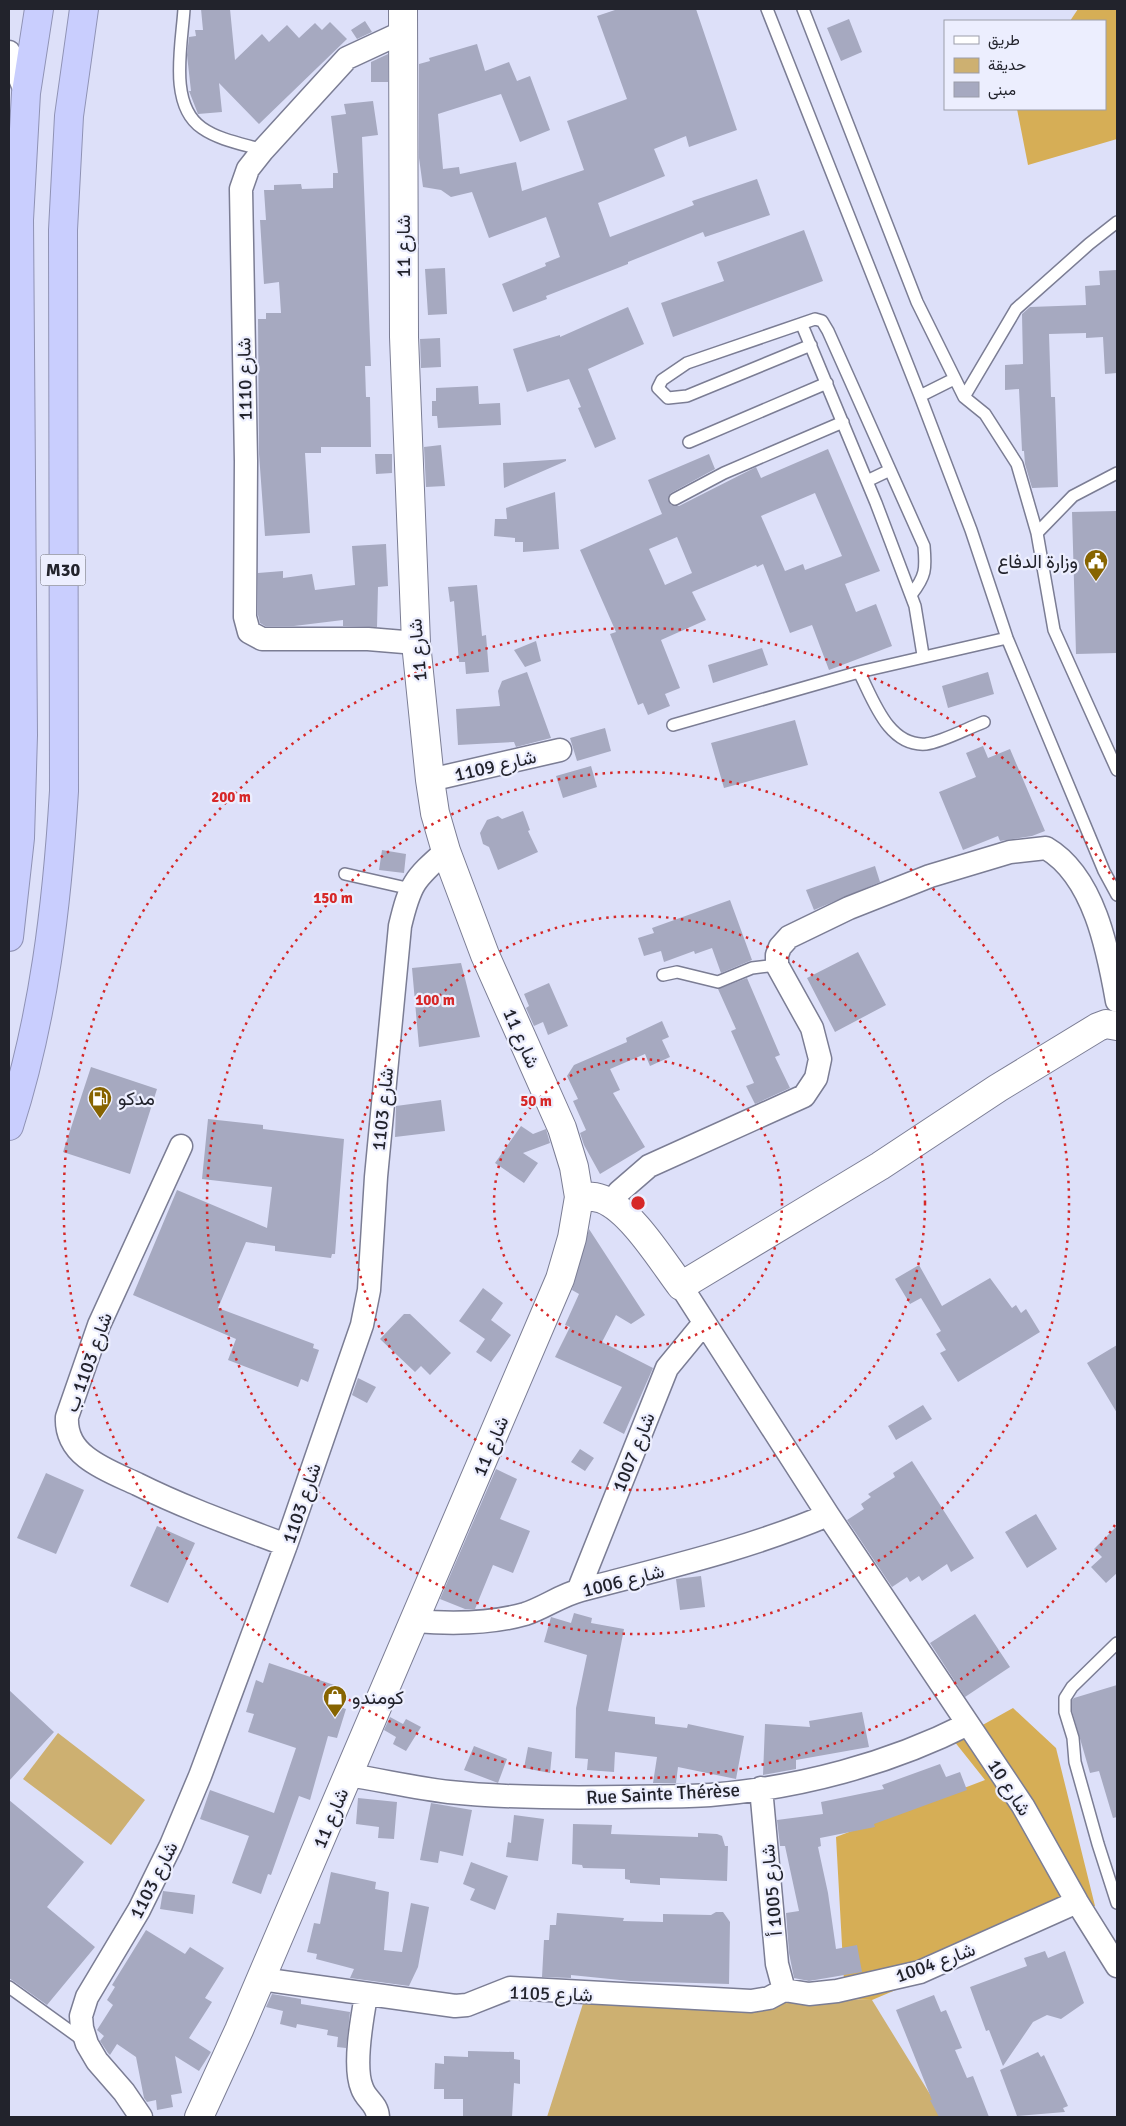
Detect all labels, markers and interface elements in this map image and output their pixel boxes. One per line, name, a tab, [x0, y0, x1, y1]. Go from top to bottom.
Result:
legend	[944, 20, 1106, 110]
text: طريق	[988, 31, 1020, 50]
text: حديقة	[988, 56, 1026, 74]
text: مبنى	[988, 81, 1016, 100]
street label: شارع 11	[392, 215, 416, 277]
street label: شارع 1110	[232, 337, 258, 421]
public building icon: وزارة الدفاع	[1083, 548, 1109, 582]
place label: وزارة الدفاع	[997, 550, 1078, 574]
road number: M30	[40, 554, 86, 586]
street label: شارع 11	[403, 618, 433, 682]
street label: شارع 1109	[452, 745, 539, 787]
text: 200 m	[211, 788, 251, 806]
text: 150 m	[313, 889, 353, 907]
text: 100 m	[415, 991, 455, 1009]
street label: شارع 11	[497, 1005, 545, 1072]
street label: شارع 1103	[367, 1066, 399, 1152]
fuel station icon: مدكو	[87, 1085, 113, 1119]
place label: مدكو	[118, 1087, 155, 1111]
text: 50 m	[520, 1092, 552, 1110]
centre of rings	[629, 1194, 647, 1212]
street label: شارع 1103 ب	[60, 1309, 118, 1415]
street label: شارع 1007	[607, 1409, 661, 1496]
street label: شارع 11	[468, 1413, 514, 1480]
street label: شارع 1103	[277, 1460, 327, 1547]
street label: شارع 1006	[580, 1559, 667, 1603]
shop icon: كومندو	[322, 1684, 348, 1718]
place label: كومندو	[352, 1686, 404, 1710]
street label: شارع 10	[982, 1755, 1036, 1820]
street label: Rue Sainte Thérèse	[585, 1778, 741, 1810]
street label: شارع 11	[308, 1785, 354, 1852]
street label: شارع 1103	[124, 1838, 184, 1923]
street label: شارع 1005 أ	[756, 1843, 788, 1937]
street label: شارع 1004	[892, 1937, 979, 1988]
street label: شارع 1105	[509, 1981, 593, 2007]

